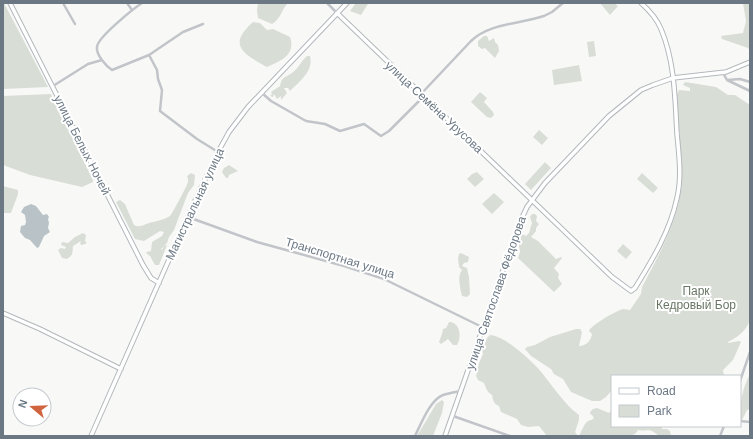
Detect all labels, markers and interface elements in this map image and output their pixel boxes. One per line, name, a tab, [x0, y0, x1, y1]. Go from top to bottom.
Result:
street label: улица Семёна Урусова	[382, 58, 486, 156]
street label: улица Белых Ночей	[51, 93, 113, 197]
street label: Магистральная улица	[163, 145, 227, 262]
street label: улица Святослава Фёдорова	[463, 214, 529, 372]
street label: Транспортная улица	[284, 235, 397, 281]
park label: Парк Кедровый Бор	[656, 284, 736, 312]
legend	[611, 375, 741, 427]
text: Road	[647, 384, 676, 398]
north arrow	[12, 387, 52, 427]
text: N	[16, 398, 30, 409]
text: Park	[647, 404, 673, 418]

